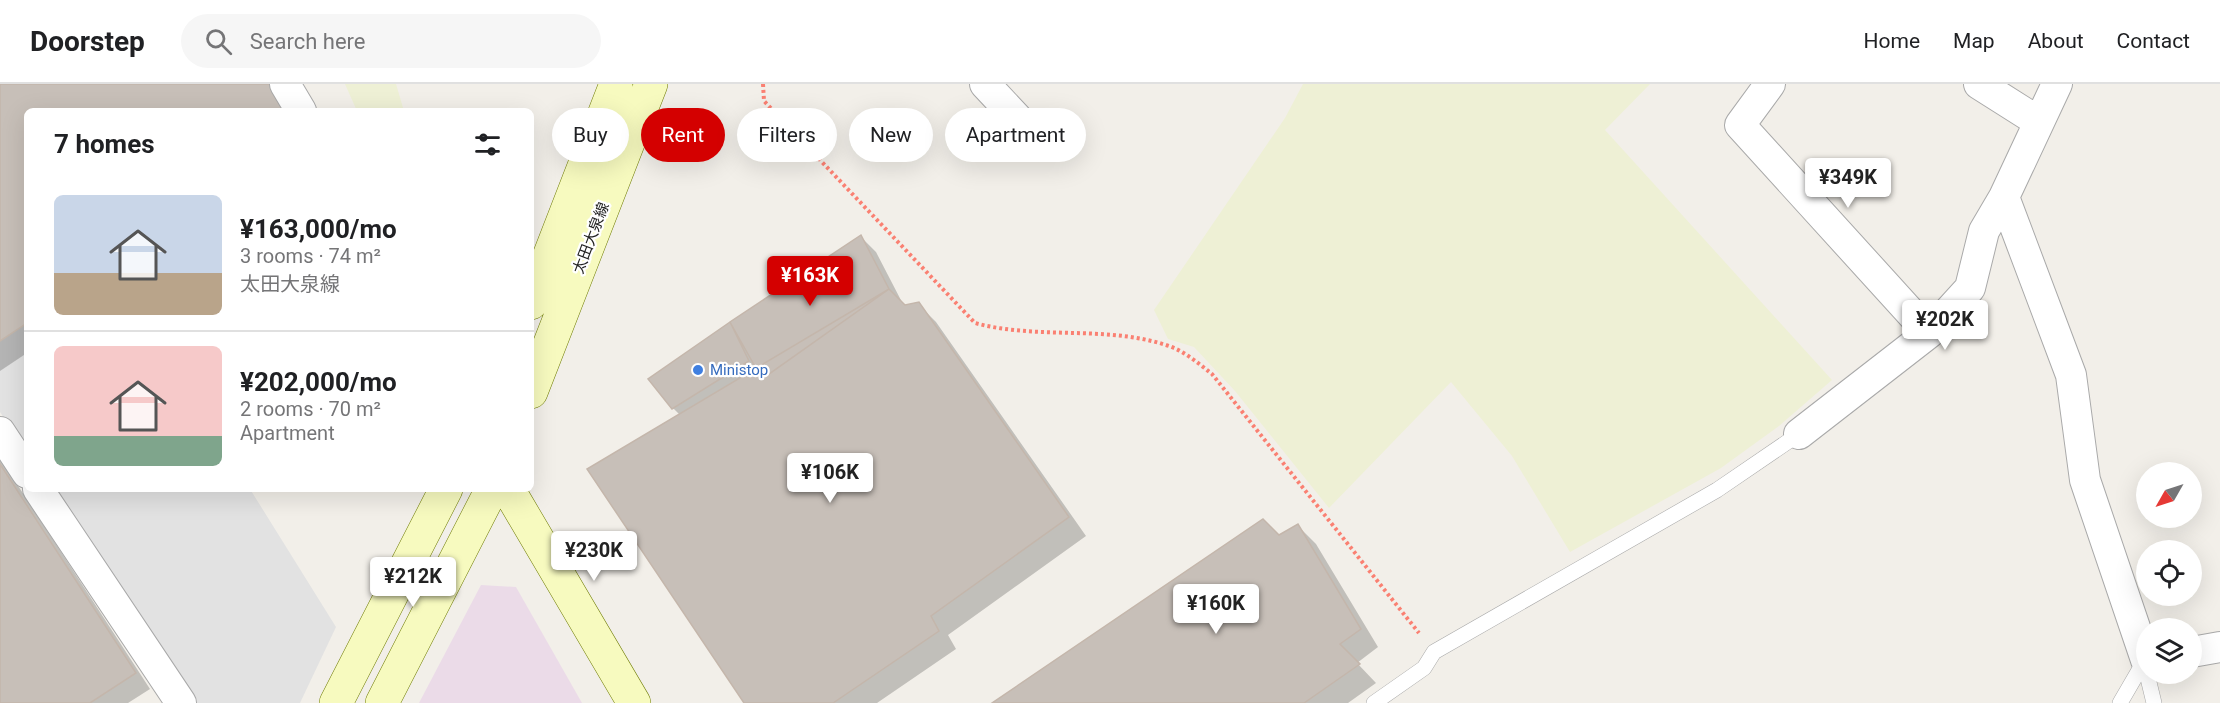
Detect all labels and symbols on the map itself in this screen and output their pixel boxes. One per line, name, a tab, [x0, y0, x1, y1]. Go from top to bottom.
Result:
pin: ¥349K	[1806, 158, 1890, 209]
street label: 太田大泉線	[569, 200, 613, 276]
pin: ¥163K	[768, 256, 852, 307]
pin: ¥202K	[1903, 300, 1987, 351]
place label: Ministop	[710, 361, 768, 379]
marker: Ministop	[691, 363, 705, 377]
pin: ¥106K	[788, 453, 872, 504]
north arrow	[2136, 462, 2202, 528]
pin: ¥230K	[552, 531, 636, 582]
pin: ¥212K	[371, 557, 455, 608]
pin: ¥160K	[1174, 584, 1258, 635]

